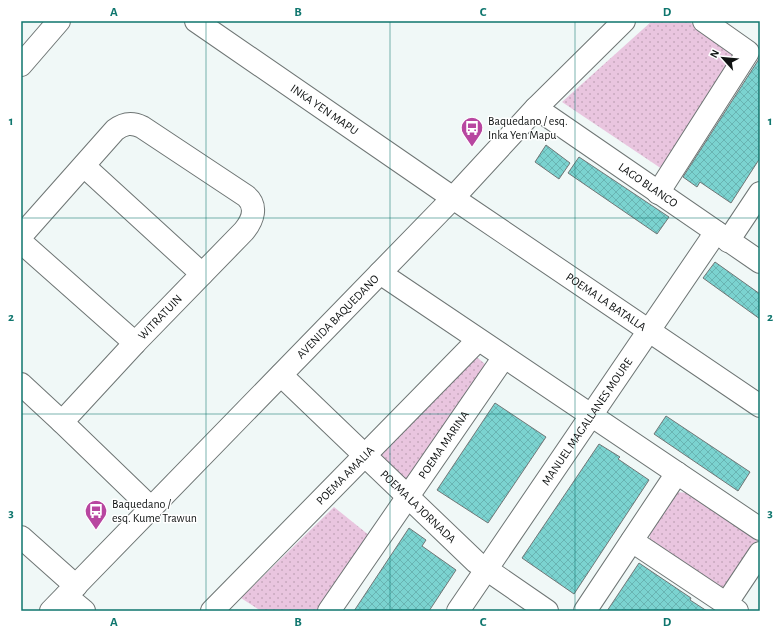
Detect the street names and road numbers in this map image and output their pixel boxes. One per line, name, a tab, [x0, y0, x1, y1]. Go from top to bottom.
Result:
street label: INKA YEN MAPU	[288, 82, 361, 137]
street label: LAGO BLANCO	[616, 161, 680, 210]
street label: POEMA LA BATALLA	[564, 270, 648, 333]
street label: AVENIDA BAQUEDANO	[294, 272, 381, 361]
street label: WITRATUIN	[136, 292, 184, 342]
street label: MANUEL MAGALLANES MOURE	[539, 356, 634, 487]
street label: POEMA MARINA	[416, 408, 471, 481]
street label: POEMA AMALIA	[314, 444, 376, 507]
street label: POEMA LA JORNADA	[378, 468, 458, 545]

